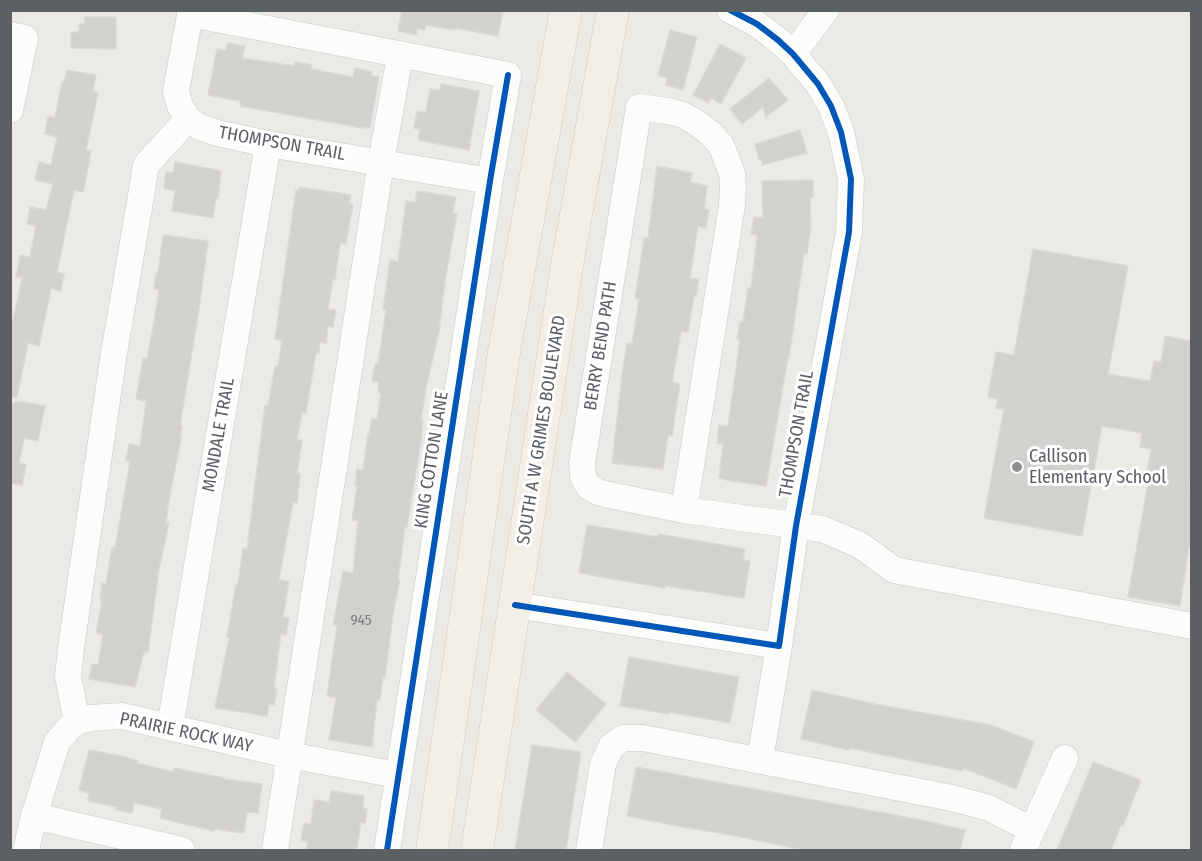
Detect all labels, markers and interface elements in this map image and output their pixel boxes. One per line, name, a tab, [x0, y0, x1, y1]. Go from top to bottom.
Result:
street label: THOMPSON TRAIL	[217, 122, 347, 166]
street label: BERRY BEND PATH	[580, 280, 622, 412]
street label: SOUTH A W GRIMES BOULEVARD	[513, 314, 571, 546]
street label: THOMPSON TRAIL	[775, 369, 819, 499]
street label: MONDALE TRAIL	[198, 376, 240, 494]
street label: KING COTTON LANE	[411, 390, 453, 530]
place label: Callison Elementary School	[1029, 446, 1166, 488]
marker: Callison Elementary School	[1010, 460, 1024, 474]
house number: 945	[350, 612, 372, 630]
street label: PRAIRIE ROCK WAY	[117, 708, 255, 758]

